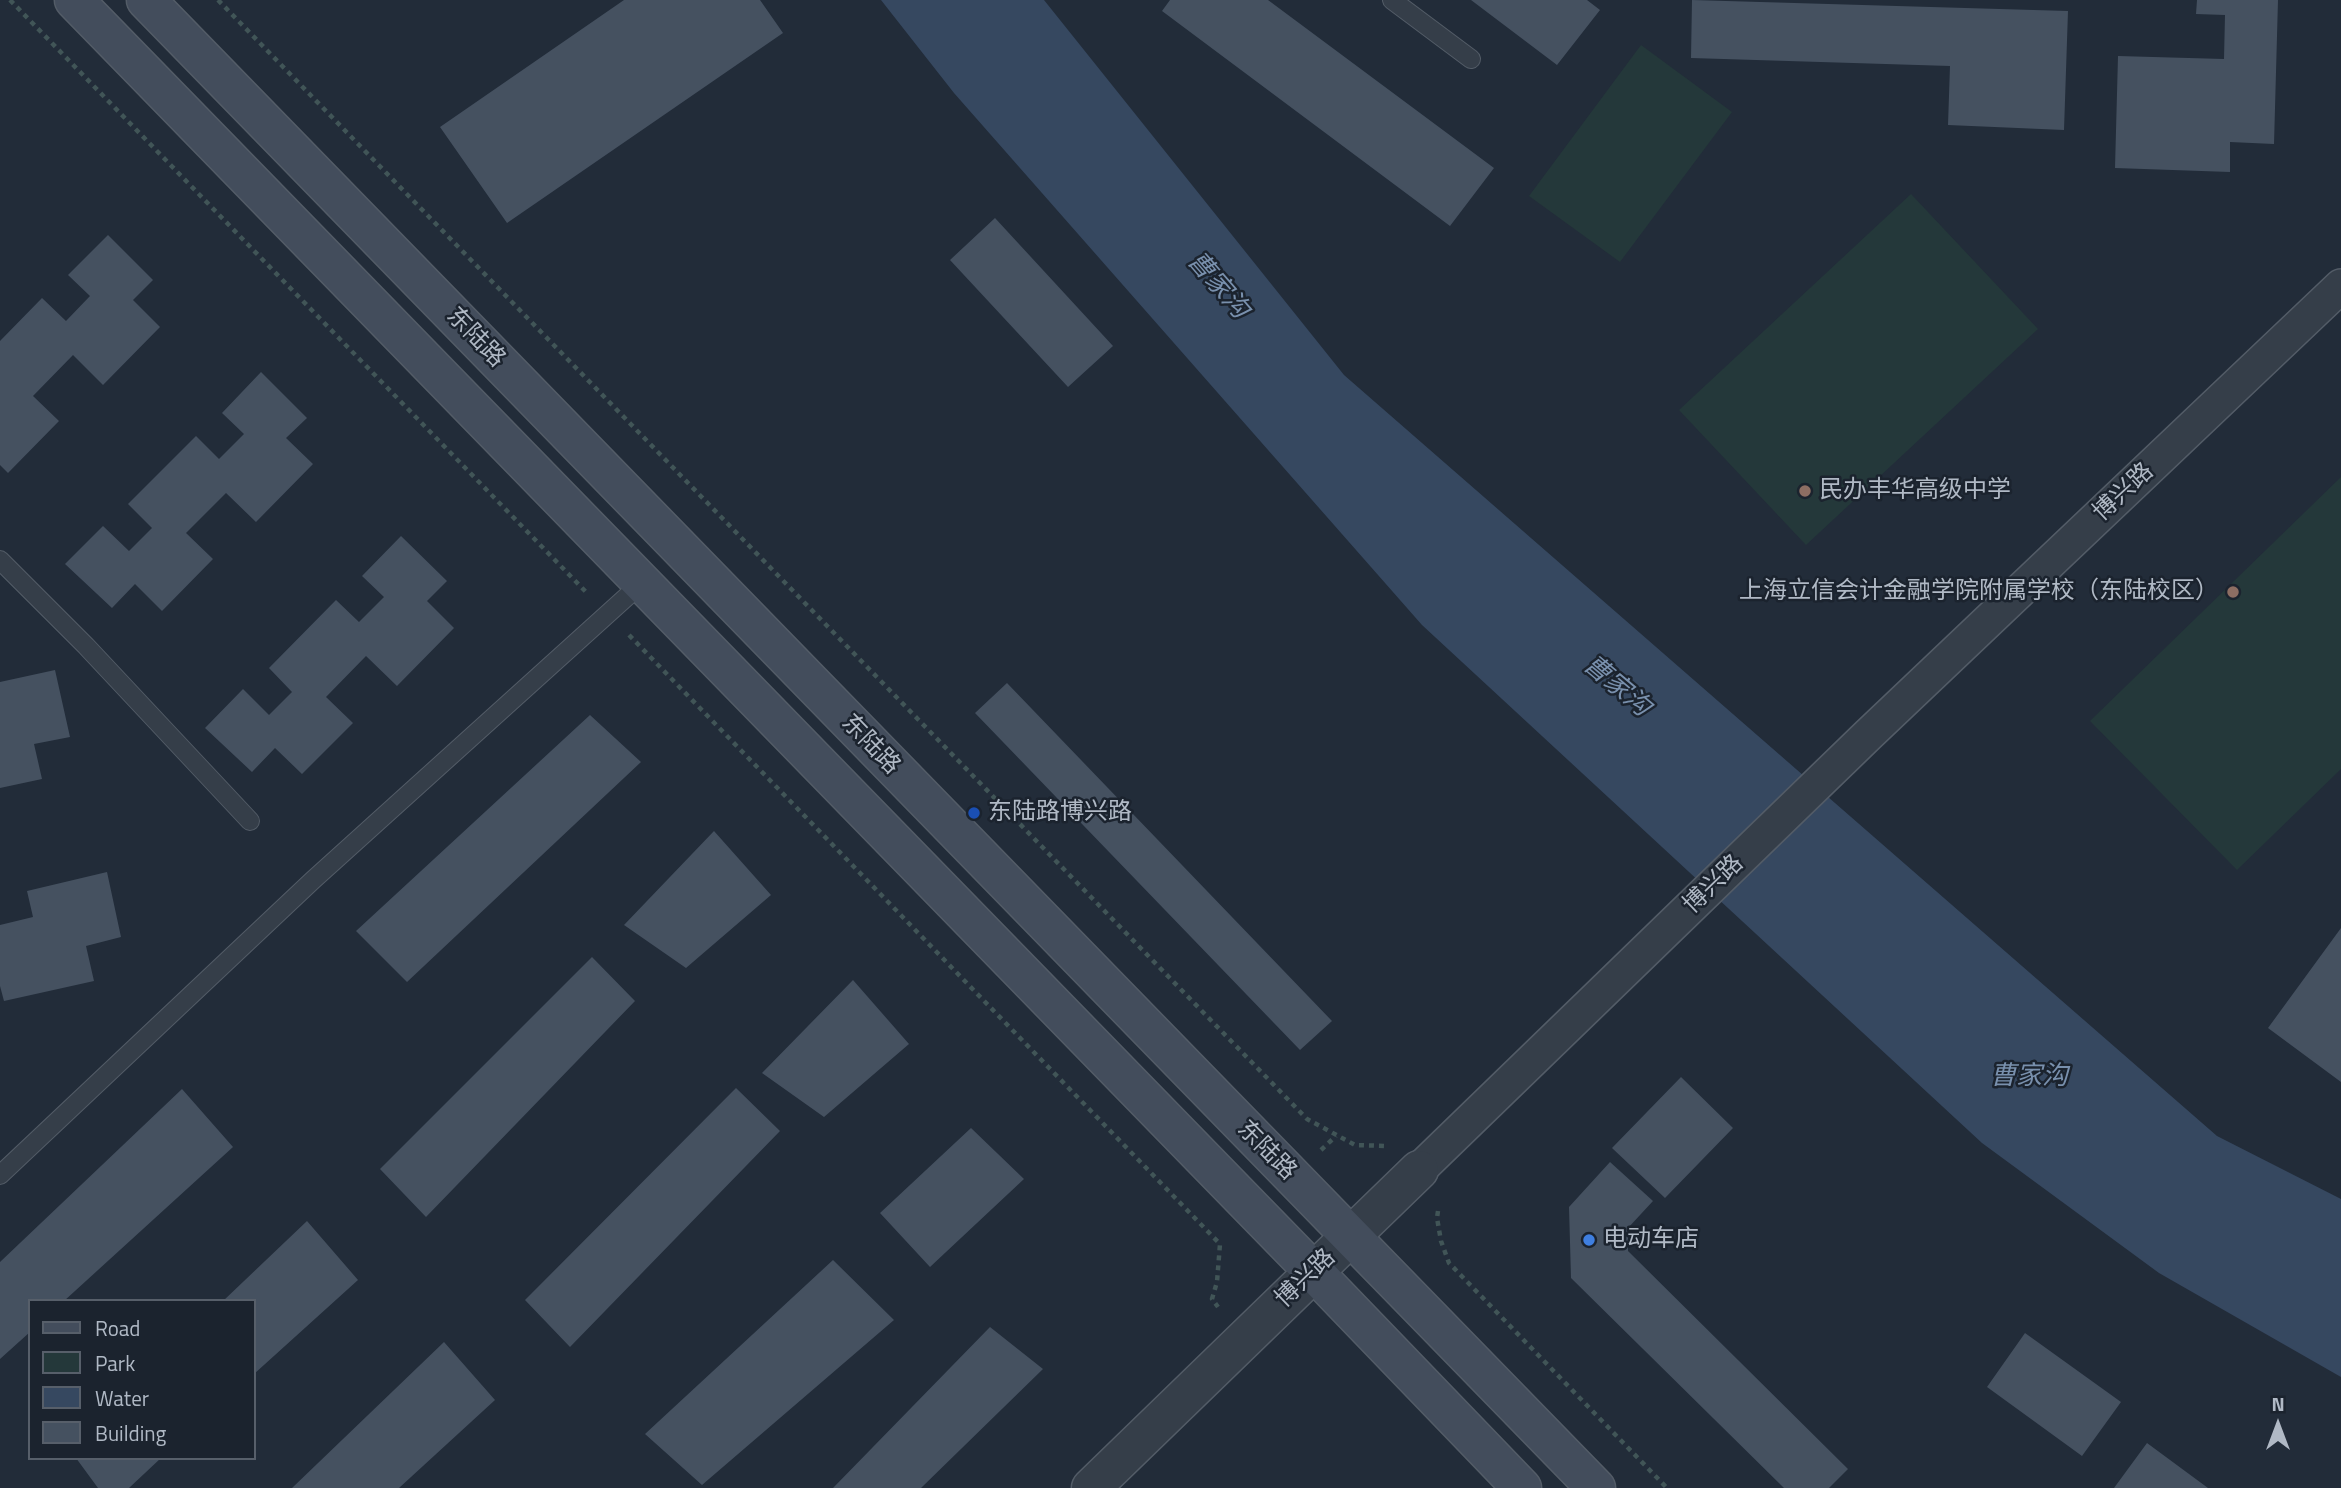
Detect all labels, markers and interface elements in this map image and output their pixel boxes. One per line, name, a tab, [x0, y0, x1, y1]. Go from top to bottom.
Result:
water label: 曹家沟	[1180, 246, 1254, 326]
street label: 东陆路	[440, 302, 510, 374]
street label: 博兴路	[2088, 458, 2160, 528]
place label: 民办丰华高级中学	[1819, 477, 2011, 505]
marker: 民办丰华高级中学	[1797, 483, 1813, 499]
place label: 上海立信会计金融学院附属学校（东陆校区）	[1739, 578, 2219, 606]
marker: 上海立信会计金融学院附属学校（东陆校区）	[2225, 584, 2241, 600]
water label: 曹家沟	[1576, 650, 1656, 724]
street label: 东陆路	[835, 709, 905, 781]
place label: 东陆路博兴路	[988, 799, 1132, 827]
marker: 东陆路博兴路	[966, 805, 982, 821]
street label: 博兴路	[1678, 850, 1750, 920]
water label: 曹家沟	[1990, 1062, 2068, 1094]
street label: 东陆路	[1230, 1115, 1302, 1187]
place label: 电动车店	[1603, 1226, 1699, 1254]
marker: 电动车店	[1581, 1232, 1597, 1248]
street label: 博兴路	[1270, 1244, 1342, 1314]
legend	[28, 1299, 256, 1460]
text: Road	[95, 1312, 140, 1344]
text: Park	[95, 1347, 135, 1379]
text: Water	[95, 1382, 149, 1414]
text: N	[2271, 1389, 2285, 1418]
north arrow	[2243, 1390, 2313, 1460]
text: Building	[95, 1417, 166, 1449]

